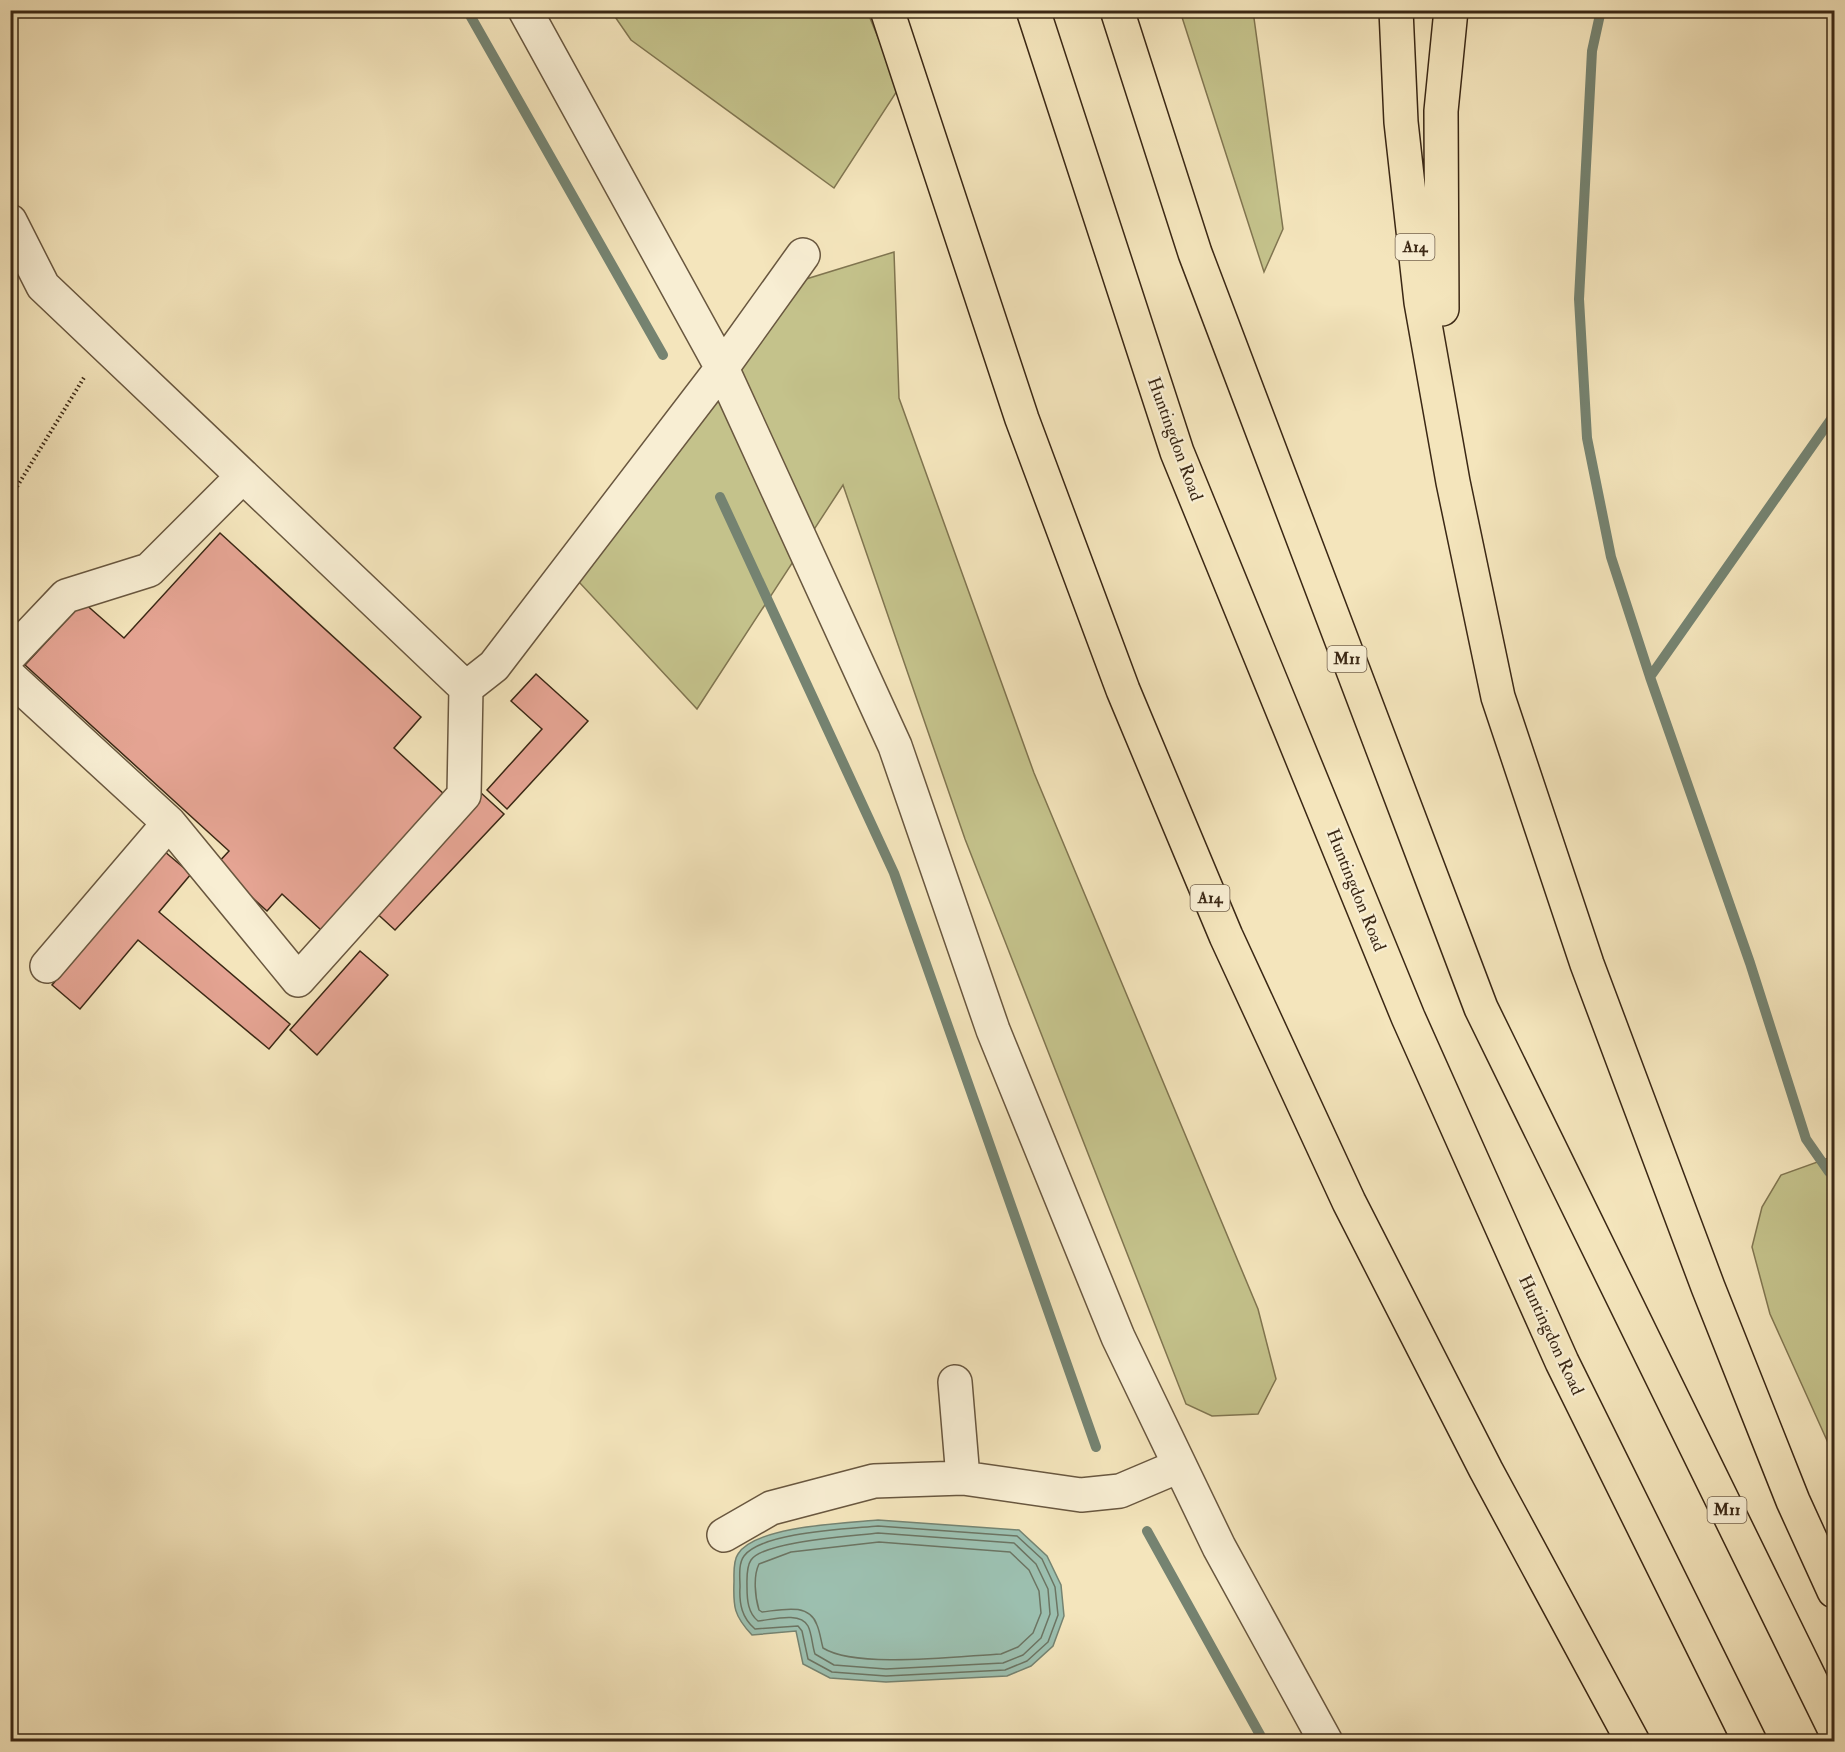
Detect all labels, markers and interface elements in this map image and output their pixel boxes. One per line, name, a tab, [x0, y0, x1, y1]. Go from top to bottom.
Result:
road number: A14	[1396, 234, 1434, 260]
street label: Huntingdon Road	[1142, 374, 1208, 504]
road number: M11	[1328, 646, 1366, 672]
street label: Huntingdon Road	[1321, 825, 1391, 955]
road number: A14	[1190, 885, 1230, 911]
street label: Huntingdon Road	[1513, 1271, 1589, 1399]
road number: M11	[1708, 1497, 1746, 1523]

